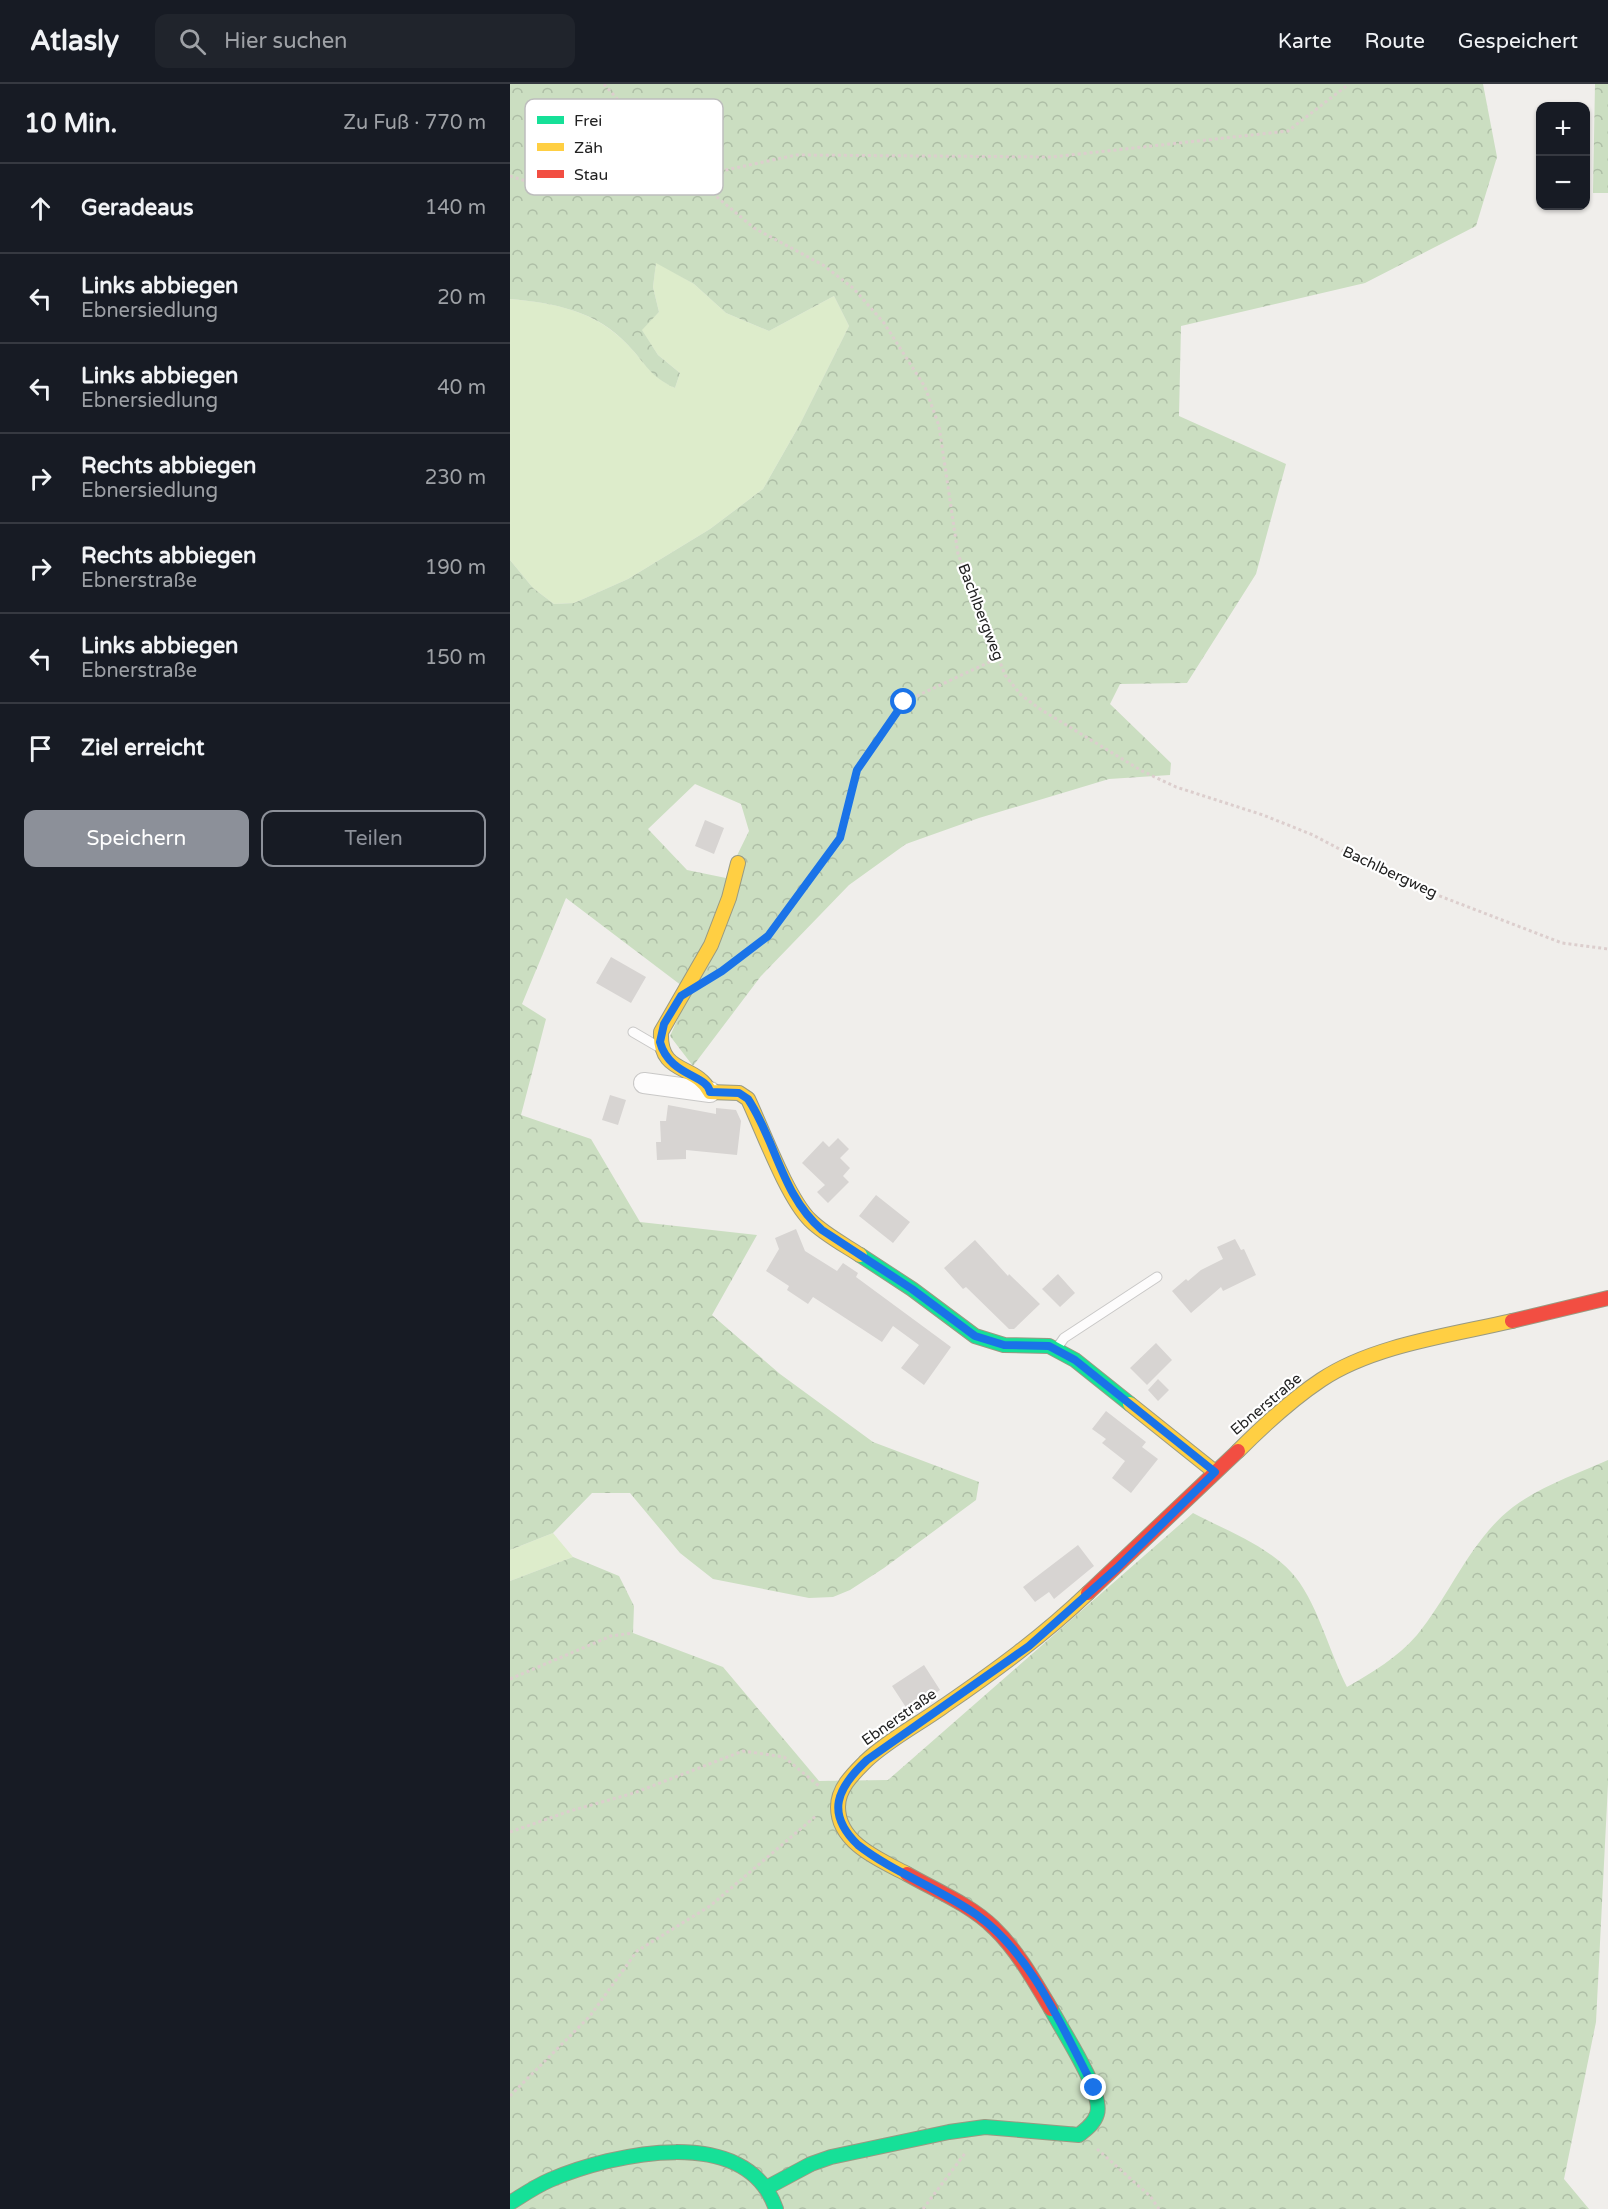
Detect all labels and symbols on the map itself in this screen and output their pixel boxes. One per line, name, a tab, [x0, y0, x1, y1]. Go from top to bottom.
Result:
legend	[525, 99, 723, 195]
text: Frei	[574, 111, 602, 131]
text: Zäh	[574, 138, 603, 158]
text: Stau	[574, 165, 608, 185]
street label: Bachlbergweg	[954, 561, 1008, 663]
route start	[890, 688, 916, 714]
street label: Bachlbergweg	[1340, 842, 1440, 902]
street label: Ebnerstraße	[1227, 1369, 1305, 1439]
street label: Ebnerstraße	[858, 1685, 940, 1749]
route end	[1080, 2074, 1106, 2100]

